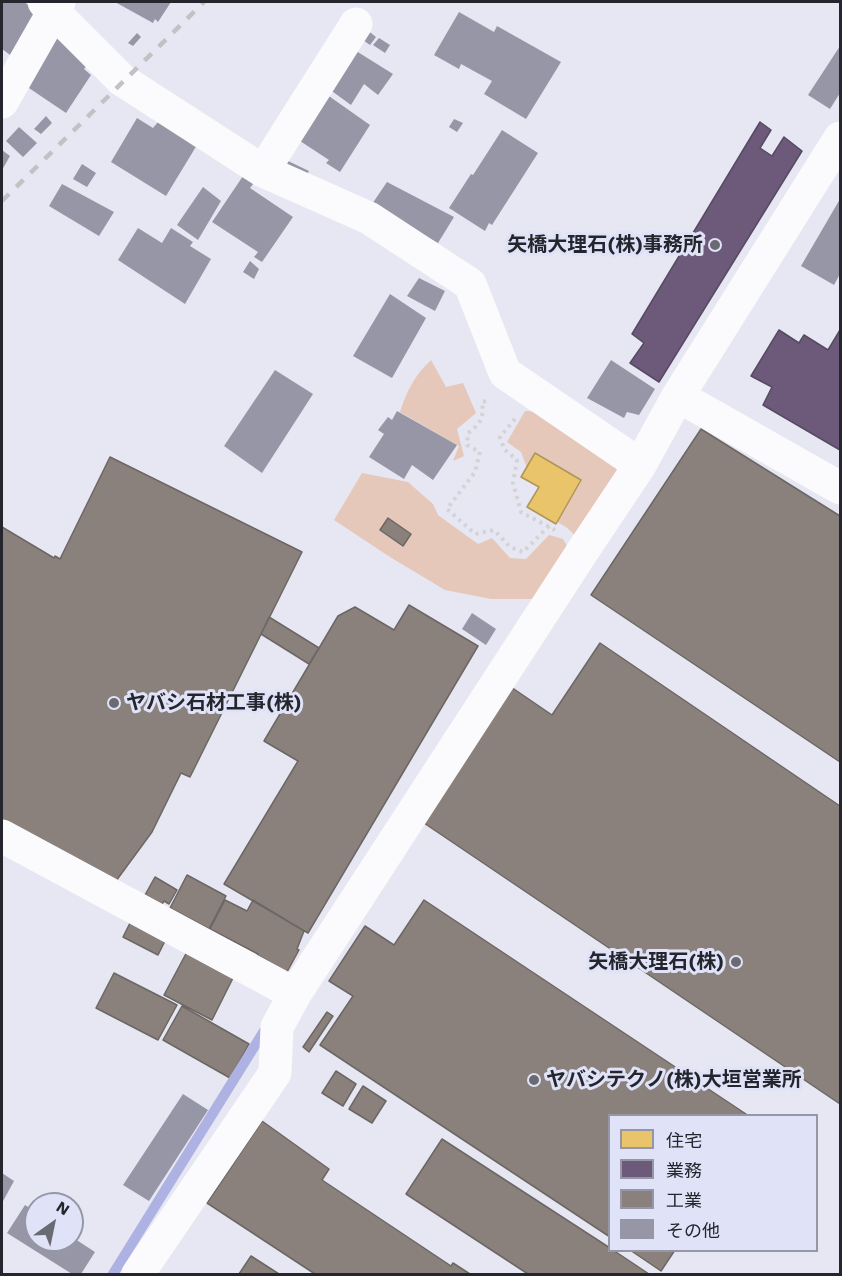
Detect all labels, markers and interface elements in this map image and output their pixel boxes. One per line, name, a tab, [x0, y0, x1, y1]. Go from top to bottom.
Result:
place label: 矢橋大理石(株)事務所	[507, 233, 703, 257]
marker: 矢橋大理石(株)事務所	[708, 238, 722, 252]
place label: ヤバシ石材工事(株)	[126, 691, 302, 715]
marker: ヤバシ石材工事(株)	[107, 696, 121, 710]
place label: 矢橋大理石(株)	[588, 950, 724, 974]
marker: 矢橋大理石(株)	[729, 955, 743, 969]
place label: ヤバシテクノ(株)大垣営業所	[546, 1068, 802, 1092]
marker: ヤバシテクノ(株)大垣営業所	[527, 1073, 541, 1087]
legend	[608, 1114, 818, 1252]
text: 住宅	[666, 1130, 702, 1151]
text: 業務	[666, 1160, 702, 1181]
text: 工業	[666, 1190, 702, 1211]
north arrow	[24, 1192, 84, 1252]
text: N	[53, 1197, 73, 1219]
text: その他	[666, 1220, 720, 1241]

